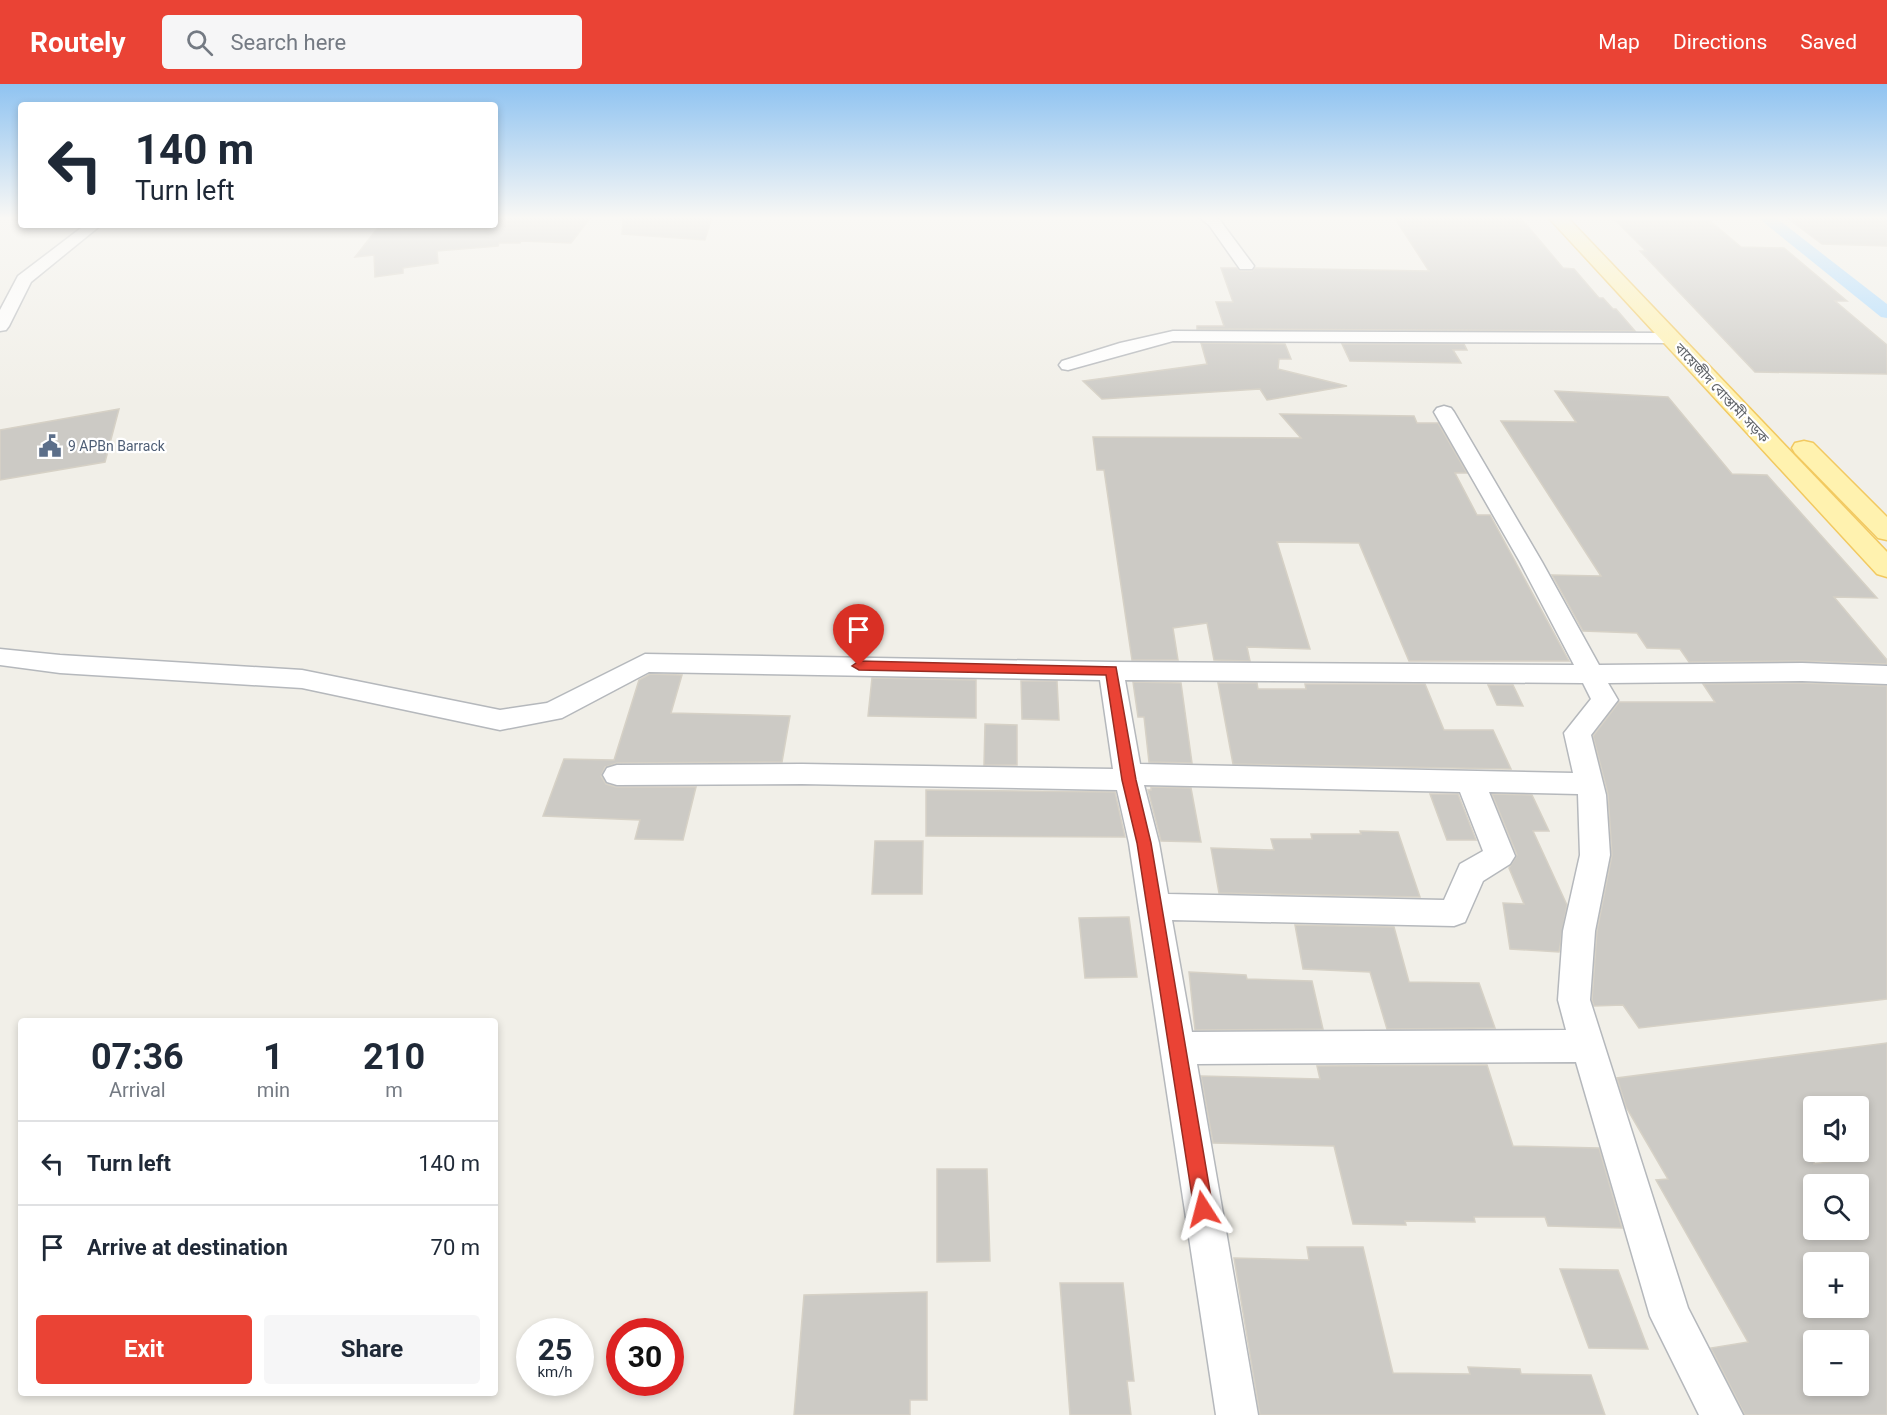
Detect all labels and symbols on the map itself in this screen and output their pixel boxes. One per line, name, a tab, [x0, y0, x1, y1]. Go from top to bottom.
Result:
street label: বায়েজীদ বোস্তামী সড়ক	[1671, 339, 1773, 447]
public building icon: 9 APBn Barrack	[37, 433, 63, 459]
place label: 9 APBn Barrack	[68, 438, 166, 454]
pin	[833, 604, 884, 666]
position arrow	[1171, 1177, 1235, 1241]
speed limit sign: 30	[606, 1318, 684, 1396]

